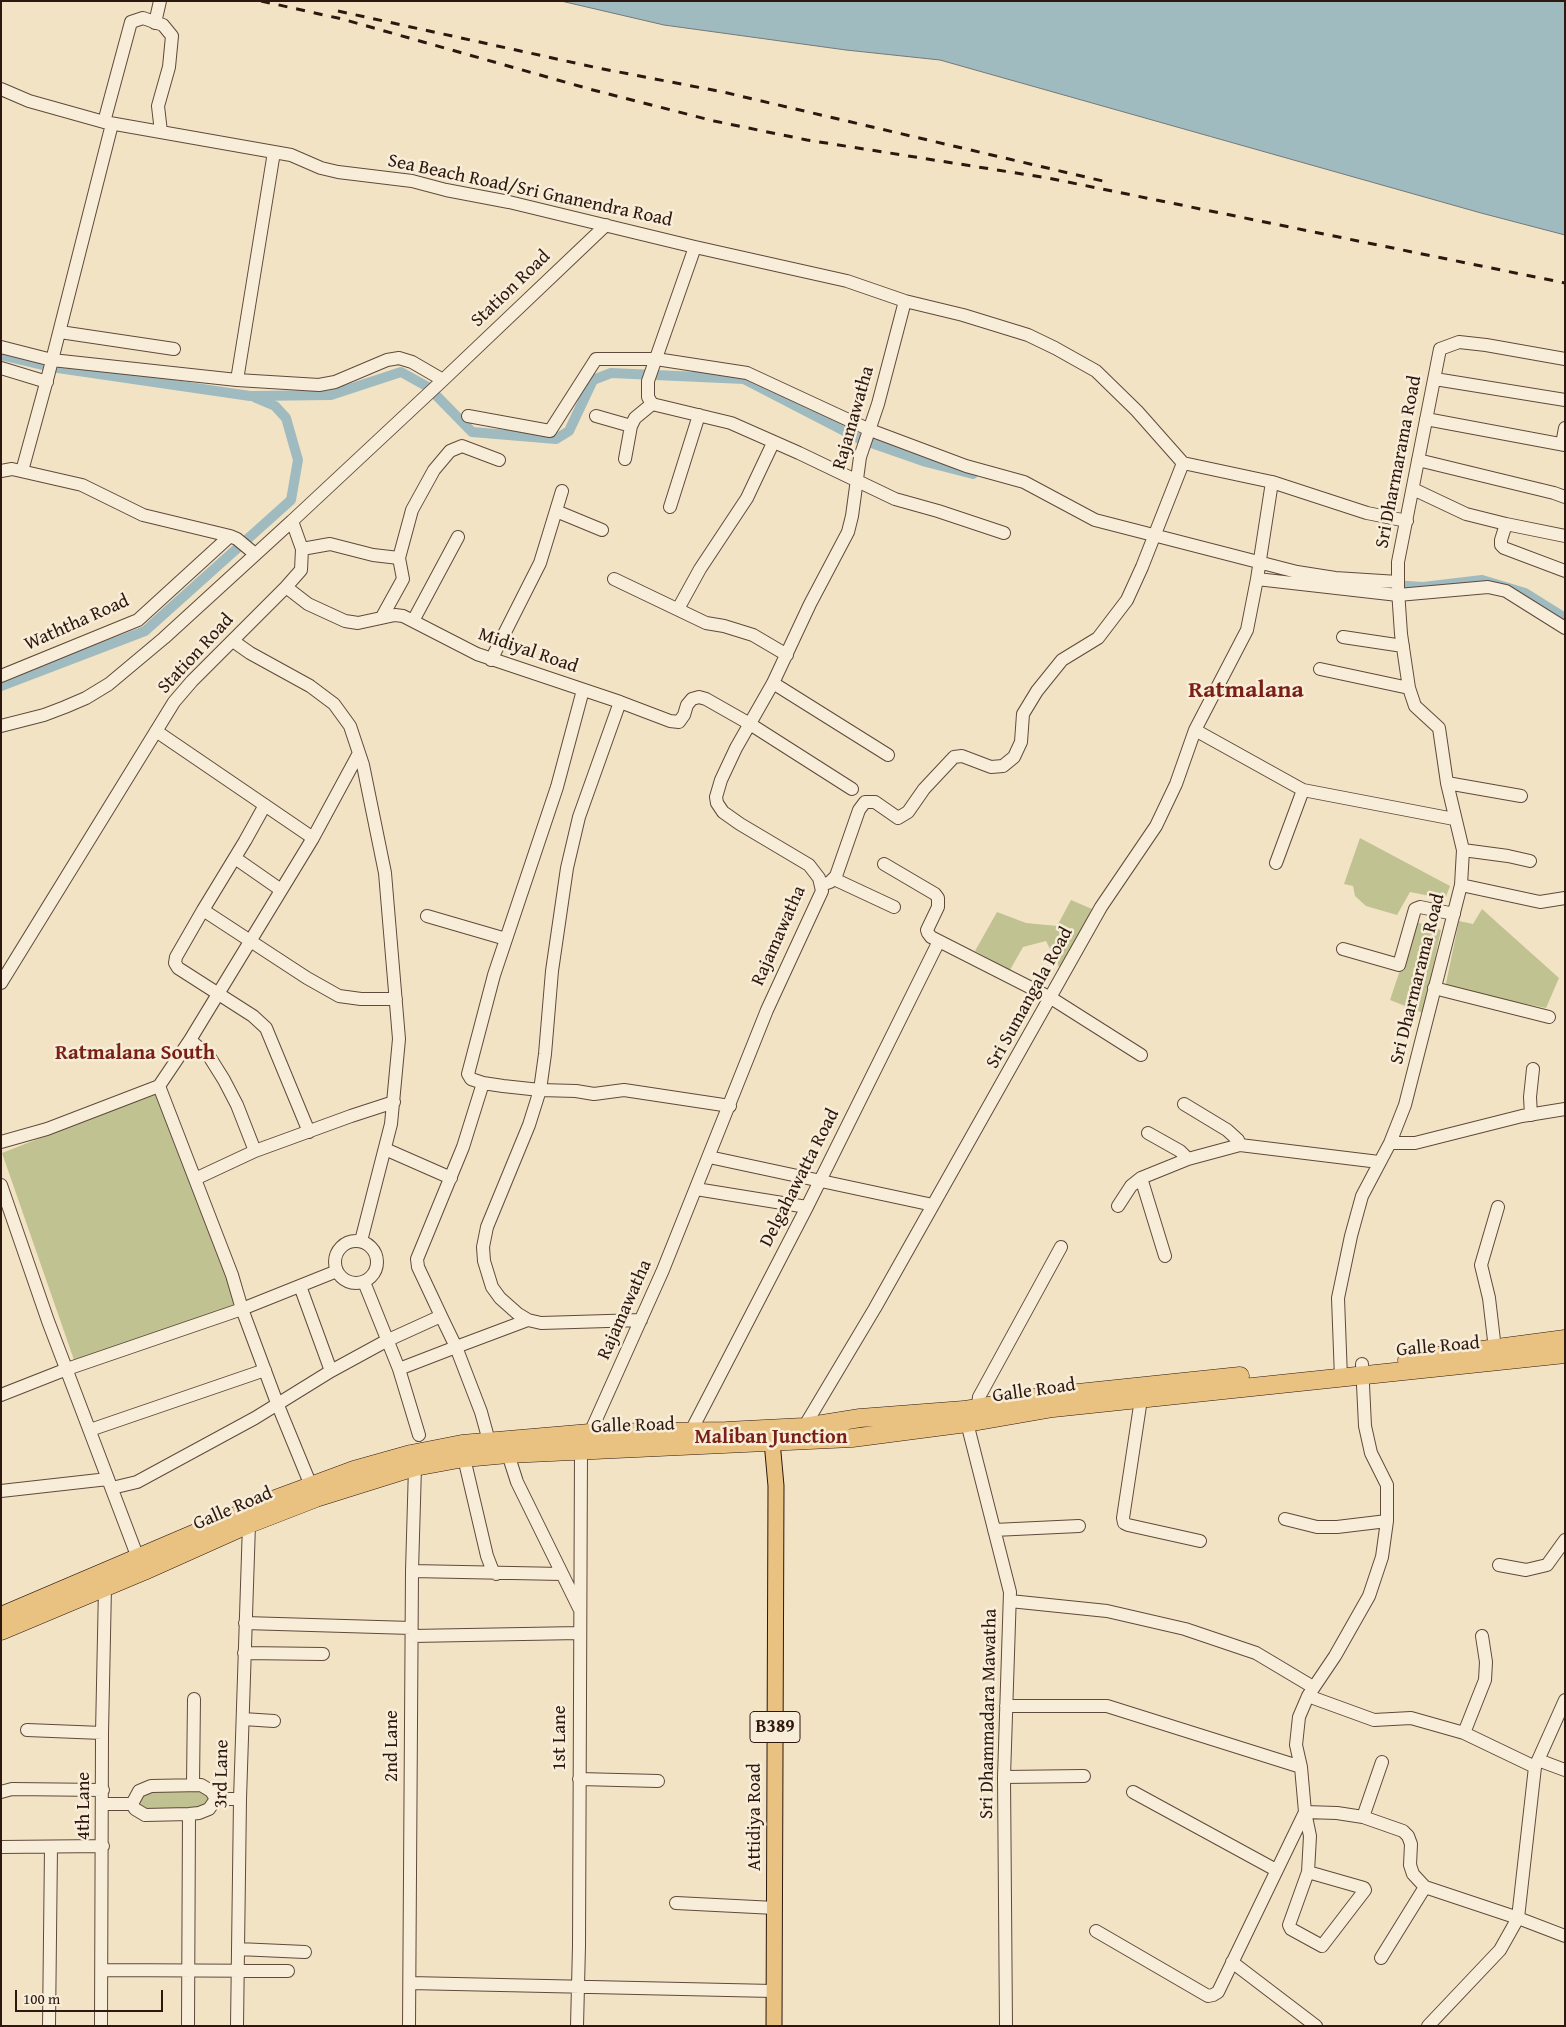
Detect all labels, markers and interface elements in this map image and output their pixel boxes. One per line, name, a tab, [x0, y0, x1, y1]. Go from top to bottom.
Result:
street label: Sea Beach Road/Sri Gnanendra Road	[386, 150, 674, 232]
street label: Station Road	[467, 246, 555, 332]
street label: Rajamawatha	[828, 364, 880, 472]
street label: Sri Dharmarama Road	[1371, 374, 1427, 550]
street label: Waththa Road	[21, 590, 133, 656]
street label: Station Road	[153, 609, 239, 699]
street label: Midiyal Road	[475, 623, 581, 679]
district label: Ratmalana	[1188, 677, 1304, 705]
street label: Rajamawatha	[747, 883, 811, 989]
street label: Sri Dharmarama Road	[1386, 891, 1450, 1067]
street label: Sri Sumangala Road	[982, 923, 1078, 1073]
district label: Ratmalana South	[55, 1041, 215, 1067]
street label: Delgahawatta Road	[755, 1105, 845, 1251]
street label: Rajamawatha	[593, 1257, 657, 1363]
street label: Galle Road	[1395, 1332, 1481, 1362]
street label: Galle Road	[991, 1374, 1077, 1408]
street label: Galle Road	[591, 1413, 675, 1439]
district label: Maliban Junction	[695, 1426, 847, 1450]
street label: Galle Road	[190, 1482, 276, 1536]
street label: Sri Dhammadara Mawatha	[976, 1609, 1002, 1819]
street label: 1st Lane	[549, 1705, 571, 1771]
street label: 2nd Lane	[381, 1710, 403, 1782]
road number: B389	[750, 1711, 800, 1742]
street label: 3rd Lane	[210, 1739, 234, 1809]
street label: Attidiya Road	[744, 1763, 766, 1871]
street label: 4th Lane	[73, 1772, 95, 1840]
scale bar	[18, 1980, 165, 2012]
text: 100 m	[23, 1988, 60, 2009]

